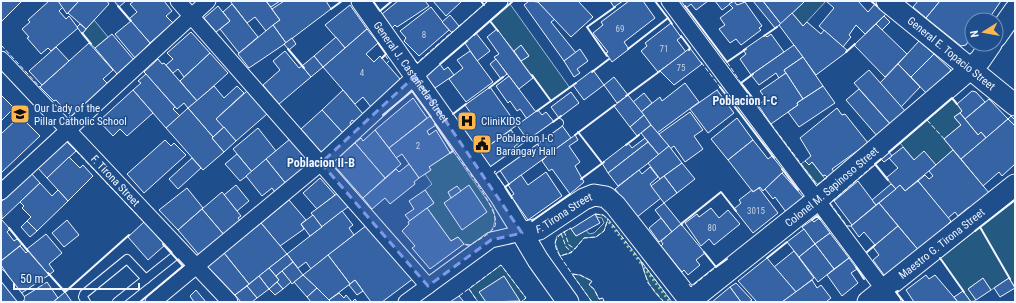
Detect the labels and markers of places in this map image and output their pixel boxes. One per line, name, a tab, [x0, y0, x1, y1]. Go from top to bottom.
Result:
place label: Our Lady of the Pillar Catholic School	[34, 102, 127, 128]
school or university icon: Our Lady of the Pillar Catholic School	[9, 103, 31, 125]
hospital icon: CliniKIDS	[456, 110, 478, 132]
place label: CliniKIDS	[481, 115, 521, 128]
place label: Poblacion I-C Barangay Hall	[496, 132, 556, 158]
public building icon: Poblacion I-C Barangay Hall	[471, 133, 493, 155]

